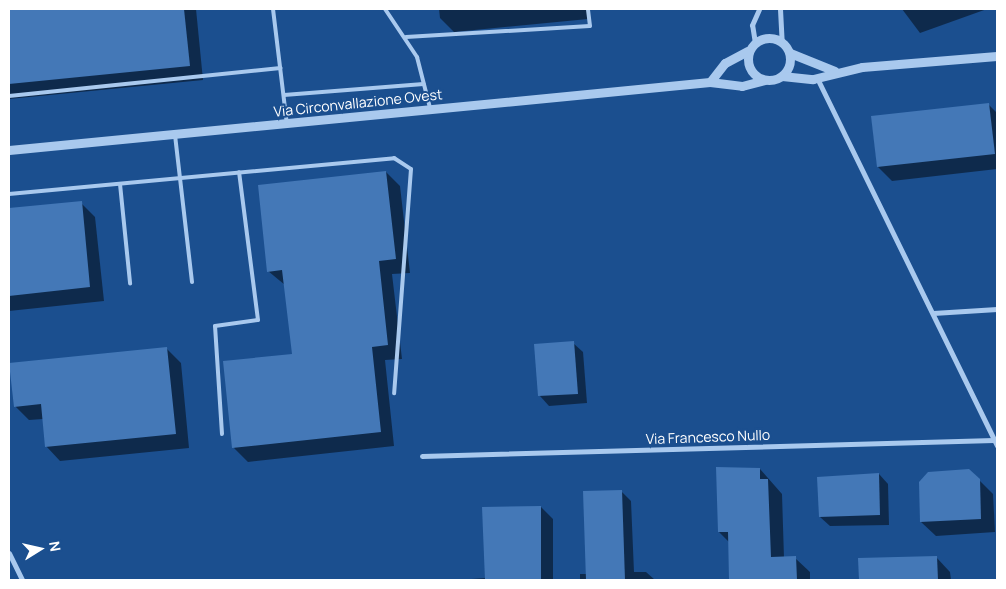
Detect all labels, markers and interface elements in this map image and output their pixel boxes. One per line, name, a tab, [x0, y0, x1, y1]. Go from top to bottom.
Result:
street label: Via Circonvallazione Ovest	[273, 86, 443, 120]
street label: Via Francesco Nullo	[646, 426, 770, 448]
north arrow	[15, 524, 65, 574]
text: N	[45, 540, 65, 553]

